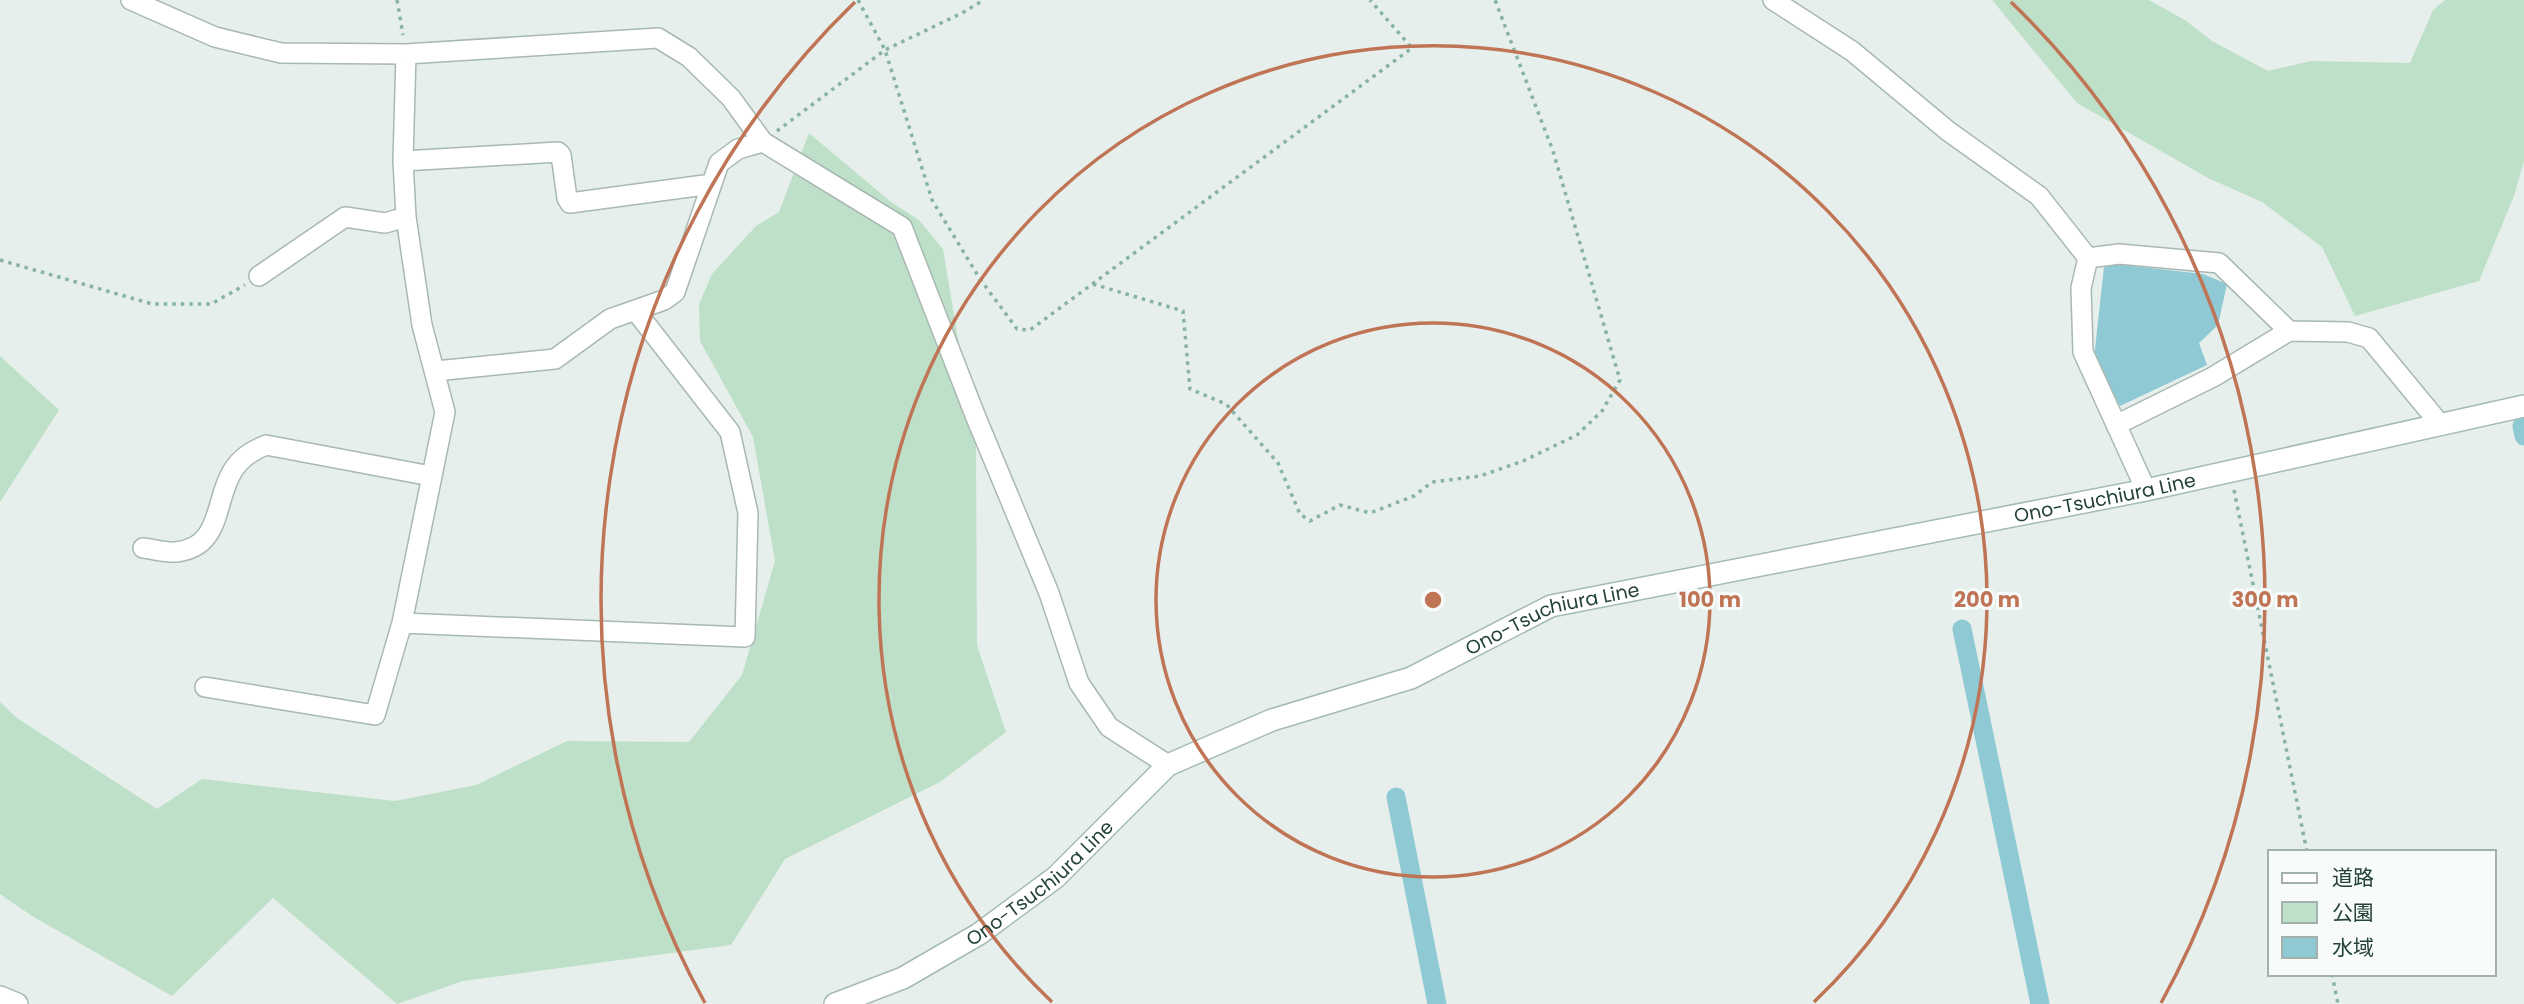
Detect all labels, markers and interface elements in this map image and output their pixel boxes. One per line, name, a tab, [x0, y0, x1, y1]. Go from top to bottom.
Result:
street label: Ono-Tsuchiura Line	[2012, 466, 2198, 529]
street label: Ono-Tsuchiura Line	[1461, 576, 1642, 662]
text: 100 m	[1679, 585, 1741, 614]
text: 200 m	[1954, 585, 2020, 614]
text: 300 m	[2232, 585, 2298, 614]
centre of rings	[1421, 588, 1445, 612]
street label: Ono-Tsuchiura Line	[961, 814, 1120, 953]
legend	[2268, 850, 2496, 976]
text: 道路	[2332, 863, 2374, 892]
text: 公園	[2332, 898, 2374, 927]
text: 水域	[2332, 933, 2374, 962]

